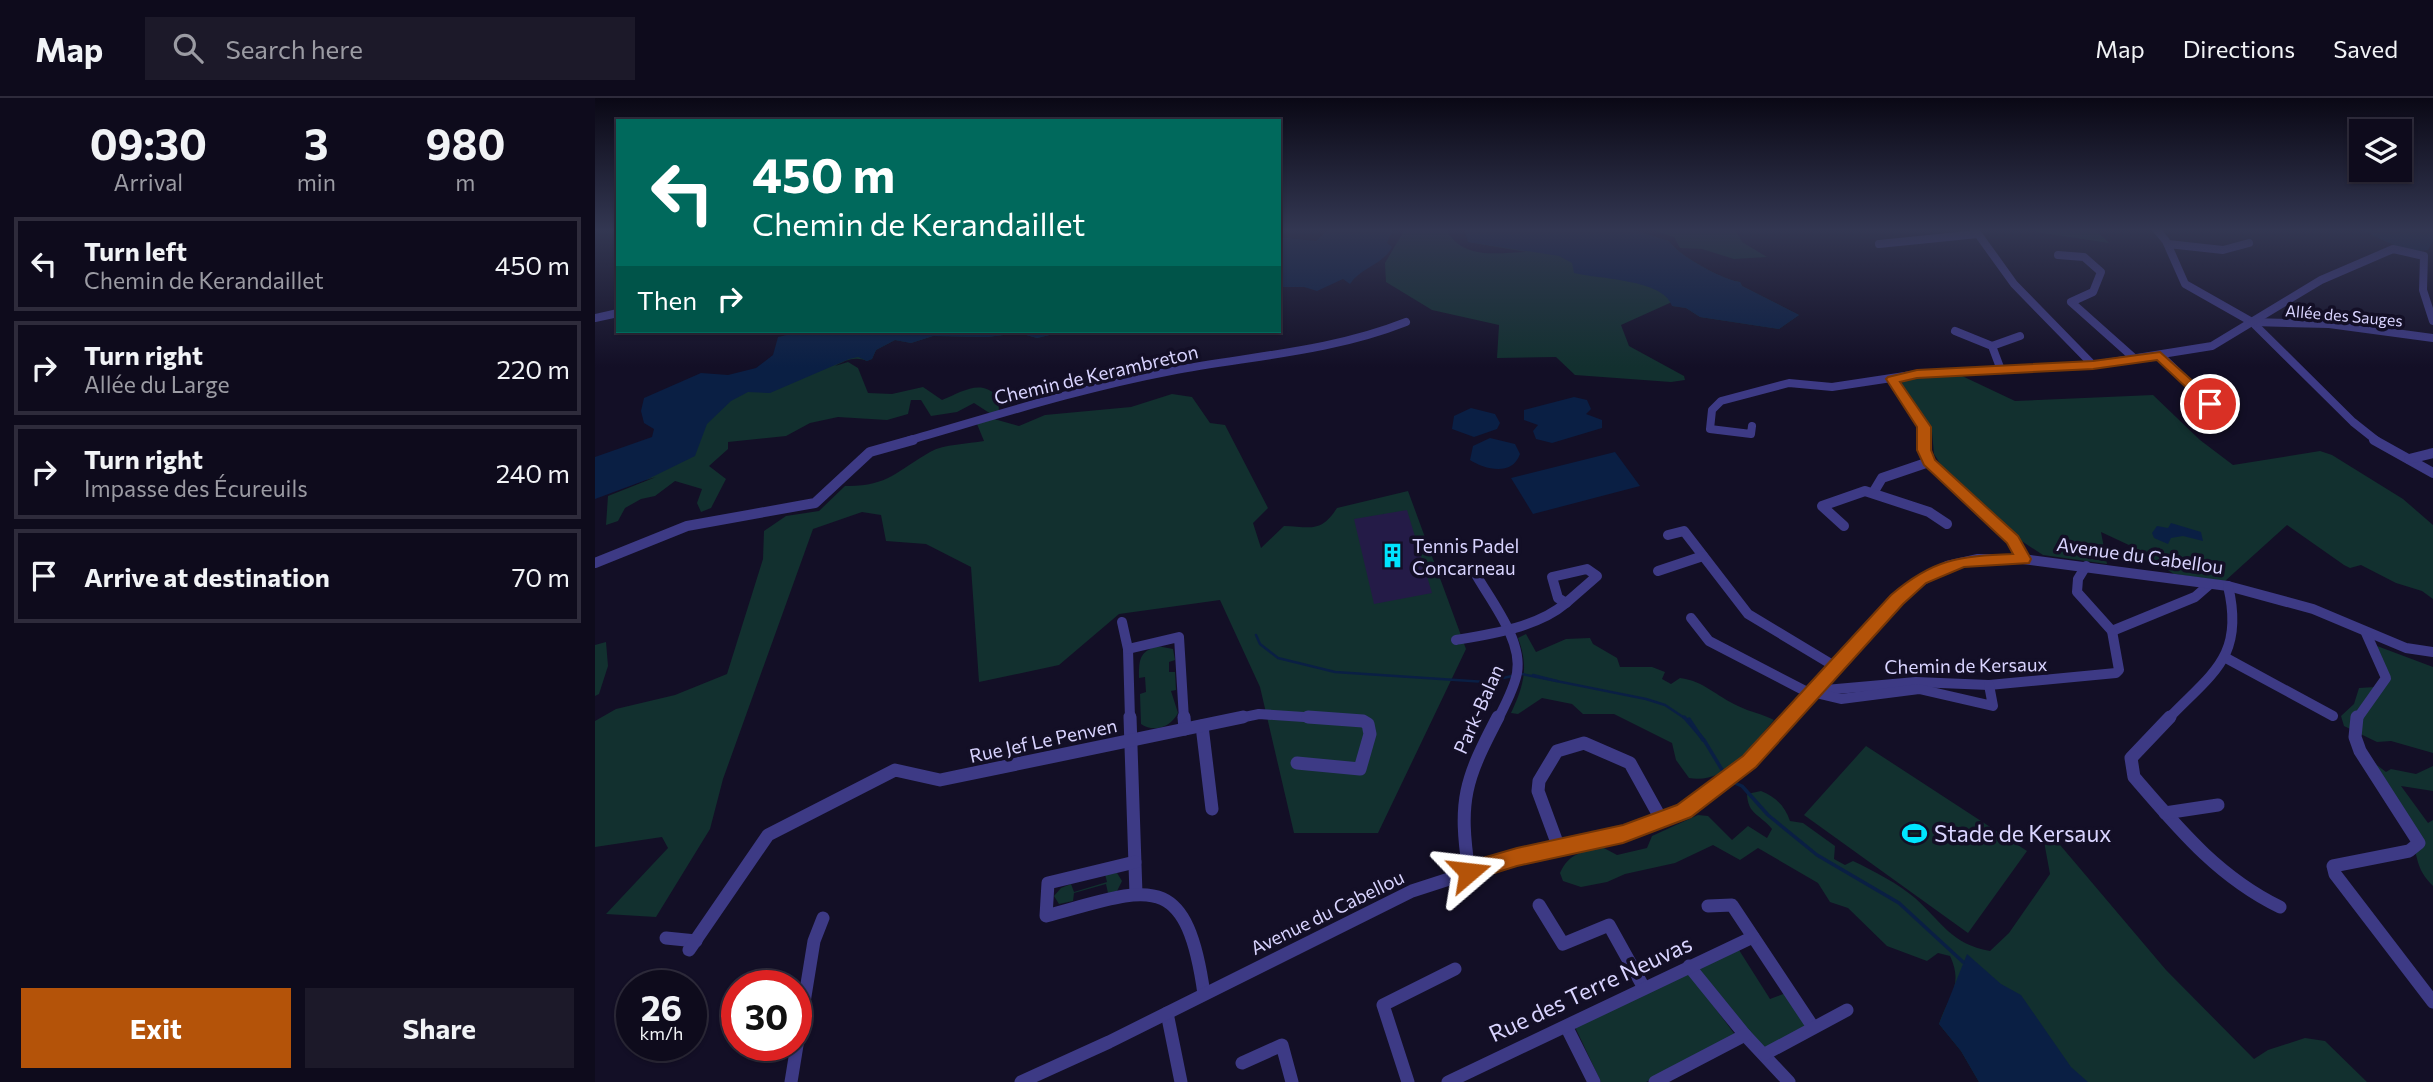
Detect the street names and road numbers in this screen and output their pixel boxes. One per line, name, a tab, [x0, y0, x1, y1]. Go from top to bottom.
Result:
street label: Allée des Sauges	[2284, 300, 2404, 330]
street label: Chemin de Kerambreton	[992, 339, 1200, 409]
street label: Avenue du Cabellou	[2055, 532, 2225, 578]
street label: Chemin de Kersaux	[1884, 652, 2048, 678]
street label: Park-Balan	[1448, 661, 1508, 757]
street label: Rue Jef Le Penven	[967, 713, 1119, 767]
street label: Avenue du Cabellou	[1246, 865, 1408, 959]
street label: Rue des Terre Neuvas	[1484, 929, 1696, 1047]

